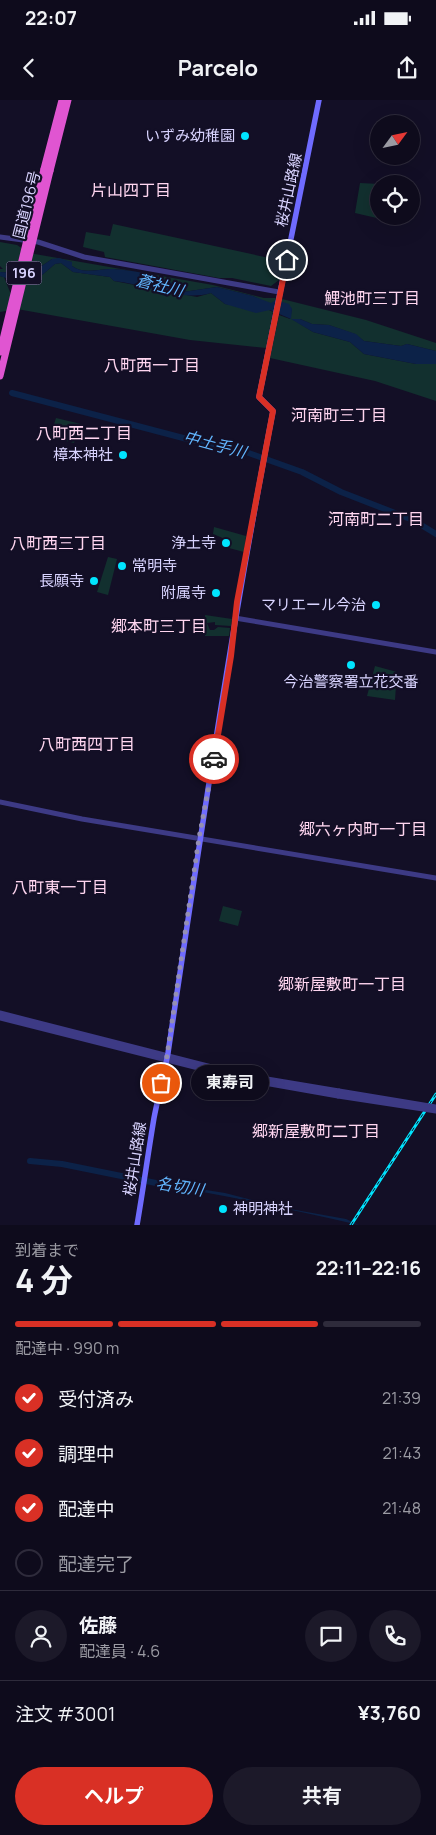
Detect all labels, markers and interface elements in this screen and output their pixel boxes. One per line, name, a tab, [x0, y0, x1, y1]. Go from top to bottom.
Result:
text: 22:07	[25, 5, 77, 31]
text: Parcelo	[178, 53, 258, 83]
icon: back	[15, 54, 43, 82]
icon: share	[393, 54, 421, 82]
north arrow	[370, 115, 420, 165]
map controls	[370, 115, 420, 225]
place label: いずみ幼稚園	[145, 125, 235, 146]
marker: いずみ幼稚園	[239, 130, 251, 142]
street label: 桜井山路線	[270, 151, 307, 229]
street label: 国道196号	[8, 169, 45, 241]
button: locate	[370, 175, 420, 225]
district label: 片山四丁目	[91, 179, 171, 201]
pin	[266, 239, 308, 281]
icon: home	[273, 246, 301, 274]
road number: 196	[6, 262, 42, 284]
water label: 蒼社川	[134, 269, 188, 302]
district label: 鯉池町三丁目	[324, 287, 420, 309]
district label: 八町西一丁目	[104, 354, 200, 376]
district label: 河南町三丁目	[291, 404, 387, 426]
district label: 八町西二丁目	[36, 422, 132, 444]
water label: 中土手川	[181, 425, 251, 463]
place label: 樟本神社	[53, 444, 113, 465]
marker: 樟本神社	[117, 449, 129, 461]
district label: 河南町二丁目	[328, 508, 424, 530]
district label: 八町西三丁目	[10, 532, 106, 554]
place label: 浄土寺	[171, 532, 216, 553]
marker: 浄土寺	[220, 537, 232, 549]
place label: 常明寺	[132, 555, 177, 576]
marker: 常明寺	[116, 560, 128, 572]
place label: 長願寺	[39, 570, 84, 591]
marker: 長願寺	[88, 575, 100, 587]
place label: 附属寺	[161, 582, 206, 603]
marker: 附属寺	[210, 587, 222, 599]
place label: マリエール今治	[261, 594, 366, 615]
marker: マリエール今治	[370, 599, 382, 611]
district label: 郷本町三丁目	[111, 615, 207, 637]
marker: 今治警察署立花交番	[345, 659, 357, 671]
place label: 今治警察署立花交番	[283, 671, 419, 692]
district label: 八町西四丁目	[39, 733, 135, 755]
courier	[189, 734, 239, 784]
icon: car	[200, 745, 228, 773]
district label: 郷六ヶ内町一丁目	[299, 818, 427, 840]
district label: 八町東一丁目	[12, 876, 108, 898]
district label: 郷新屋敷町一丁目	[278, 973, 406, 995]
pin	[140, 1062, 182, 1104]
callout: 東寿司	[191, 1066, 268, 1100]
icon: bag	[147, 1069, 175, 1097]
text: 東寿司	[206, 1071, 254, 1093]
street label: 桜井山路線	[118, 1120, 151, 1198]
district label: 郷新屋敷町二丁目	[252, 1120, 380, 1142]
water label: 名切川	[155, 1171, 207, 1201]
place label: 神明神社	[233, 1198, 293, 1219]
marker: 神明神社	[217, 1203, 229, 1215]
text: 到着まで	[15, 1239, 79, 1261]
text: 22:11–22:16	[316, 1255, 421, 1281]
text: 4 分	[15, 1258, 73, 1302]
text: 配達中 · 990 m	[15, 1337, 119, 1359]
icon: check	[15, 1384, 43, 1412]
text: 受付済み	[58, 1386, 134, 1412]
text: 21:39	[382, 1387, 421, 1409]
icon: check	[15, 1439, 43, 1467]
text: 調理中	[58, 1441, 115, 1467]
text: 21:43	[383, 1442, 421, 1464]
icon: check	[15, 1494, 43, 1522]
text: 配達中	[58, 1496, 115, 1522]
text: 21:48	[382, 1497, 421, 1519]
text: 配達完了	[58, 1551, 134, 1577]
button: person	[15, 1610, 67, 1662]
button: chat	[305, 1610, 357, 1662]
button: phone	[369, 1610, 421, 1662]
text: 佐藤	[79, 1612, 117, 1638]
text: 配達員 · 4.6	[79, 1640, 160, 1662]
text: ¥3,760	[358, 1700, 421, 1726]
text: 注文 #3001	[15, 1701, 115, 1727]
button: ヘルプ	[15, 1767, 213, 1825]
button: 共有	[223, 1767, 421, 1825]

